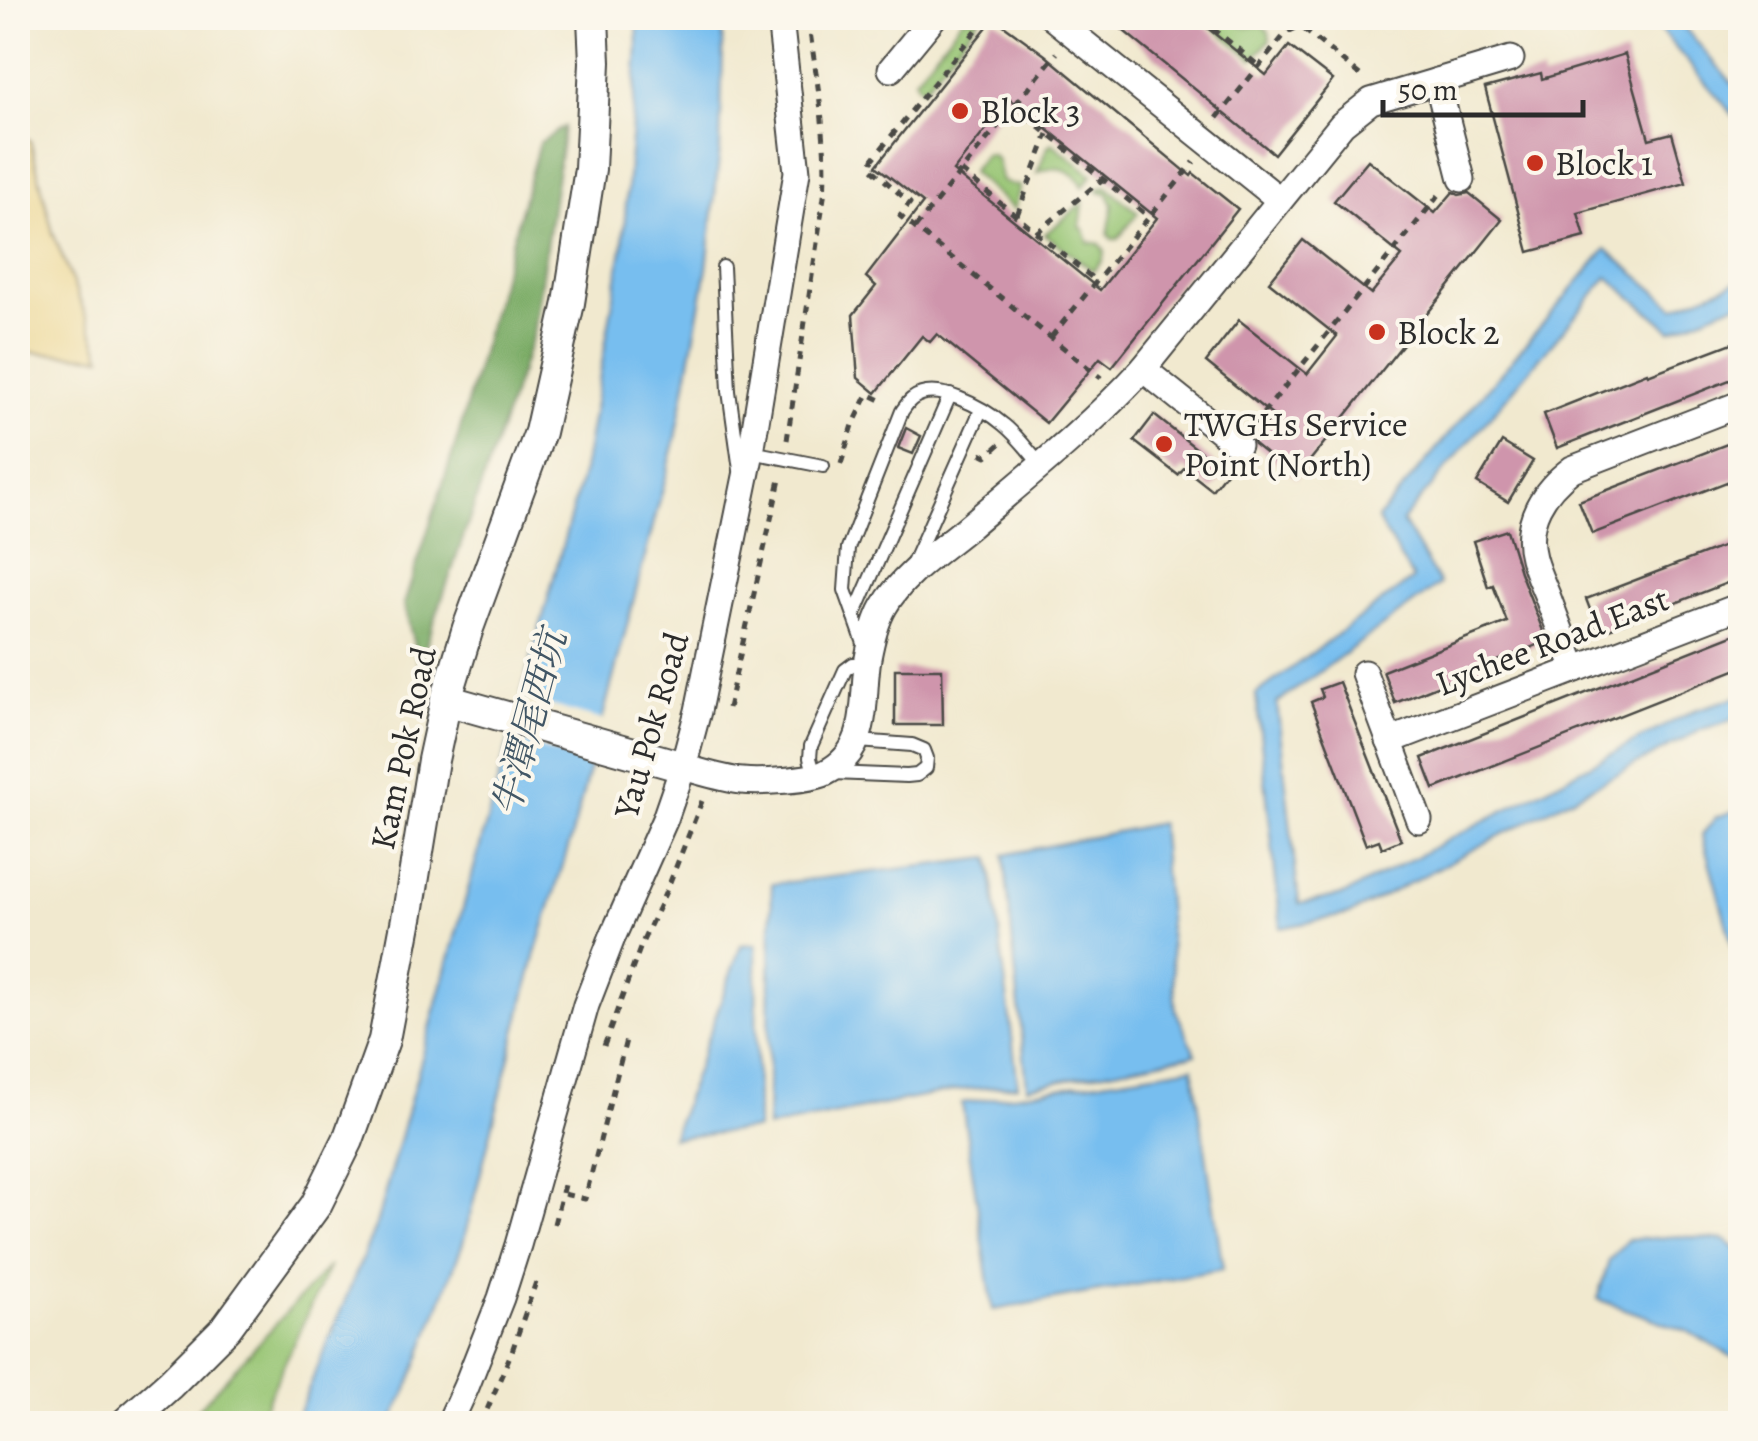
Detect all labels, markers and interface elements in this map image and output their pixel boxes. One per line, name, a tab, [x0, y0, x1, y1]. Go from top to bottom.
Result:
scale bar	[1383, 55, 1583, 117]
text: 50 m	[1398, 70, 1458, 110]
place label: Block 3	[980, 87, 1081, 135]
marker: Block 3	[949, 100, 971, 122]
place label: Block 1	[1555, 139, 1653, 187]
marker: Block 1	[1524, 152, 1546, 174]
place label: Block 2	[1397, 308, 1500, 356]
marker: Block 2	[1366, 321, 1388, 343]
place label: TWGHs Service Point (North)	[1184, 400, 1408, 488]
marker: TWGHs Service Point (North)	[1153, 433, 1175, 455]
street label: Lychee Road East	[1429, 575, 1675, 707]
water label: 牛潭尾西坑	[479, 620, 580, 821]
street label: Yau Pok Road	[601, 626, 700, 824]
street label: Kam Pok Road	[358, 642, 448, 854]

